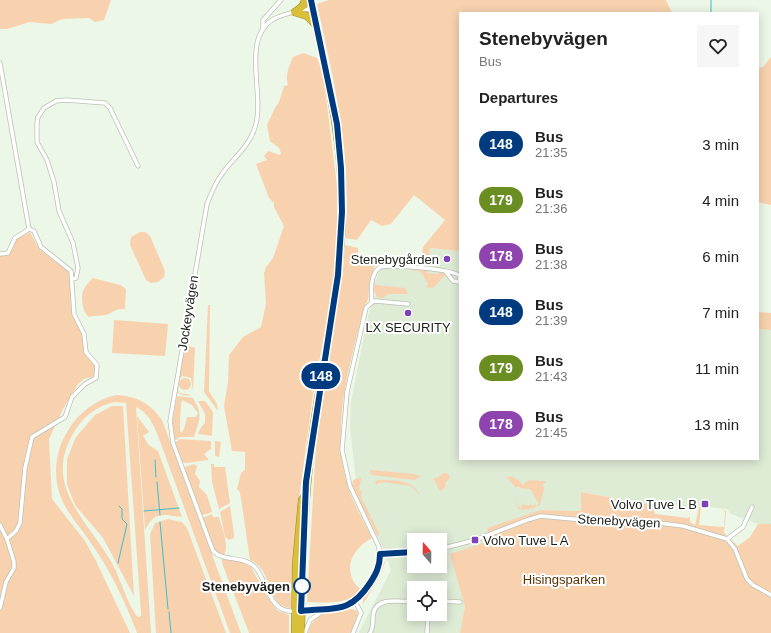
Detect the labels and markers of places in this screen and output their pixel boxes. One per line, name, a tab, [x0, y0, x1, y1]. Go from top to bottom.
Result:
place label: Stenebygården	[351, 252, 439, 267]
marker: Stenebygården	[442, 254, 452, 264]
marker: LX SECURITY	[403, 308, 413, 318]
place label: LX SECURITY	[365, 320, 451, 335]
place label: Volvo Tuve L B	[611, 497, 697, 512]
marker: Volvo Tuve L B	[700, 499, 710, 509]
place label: Volvo Tuve L A	[483, 533, 569, 548]
marker: Volvo Tuve L A	[470, 535, 480, 545]
marker: Stenebyvägen	[293, 577, 311, 595]
place label: Stenebyvägen	[202, 579, 290, 594]

